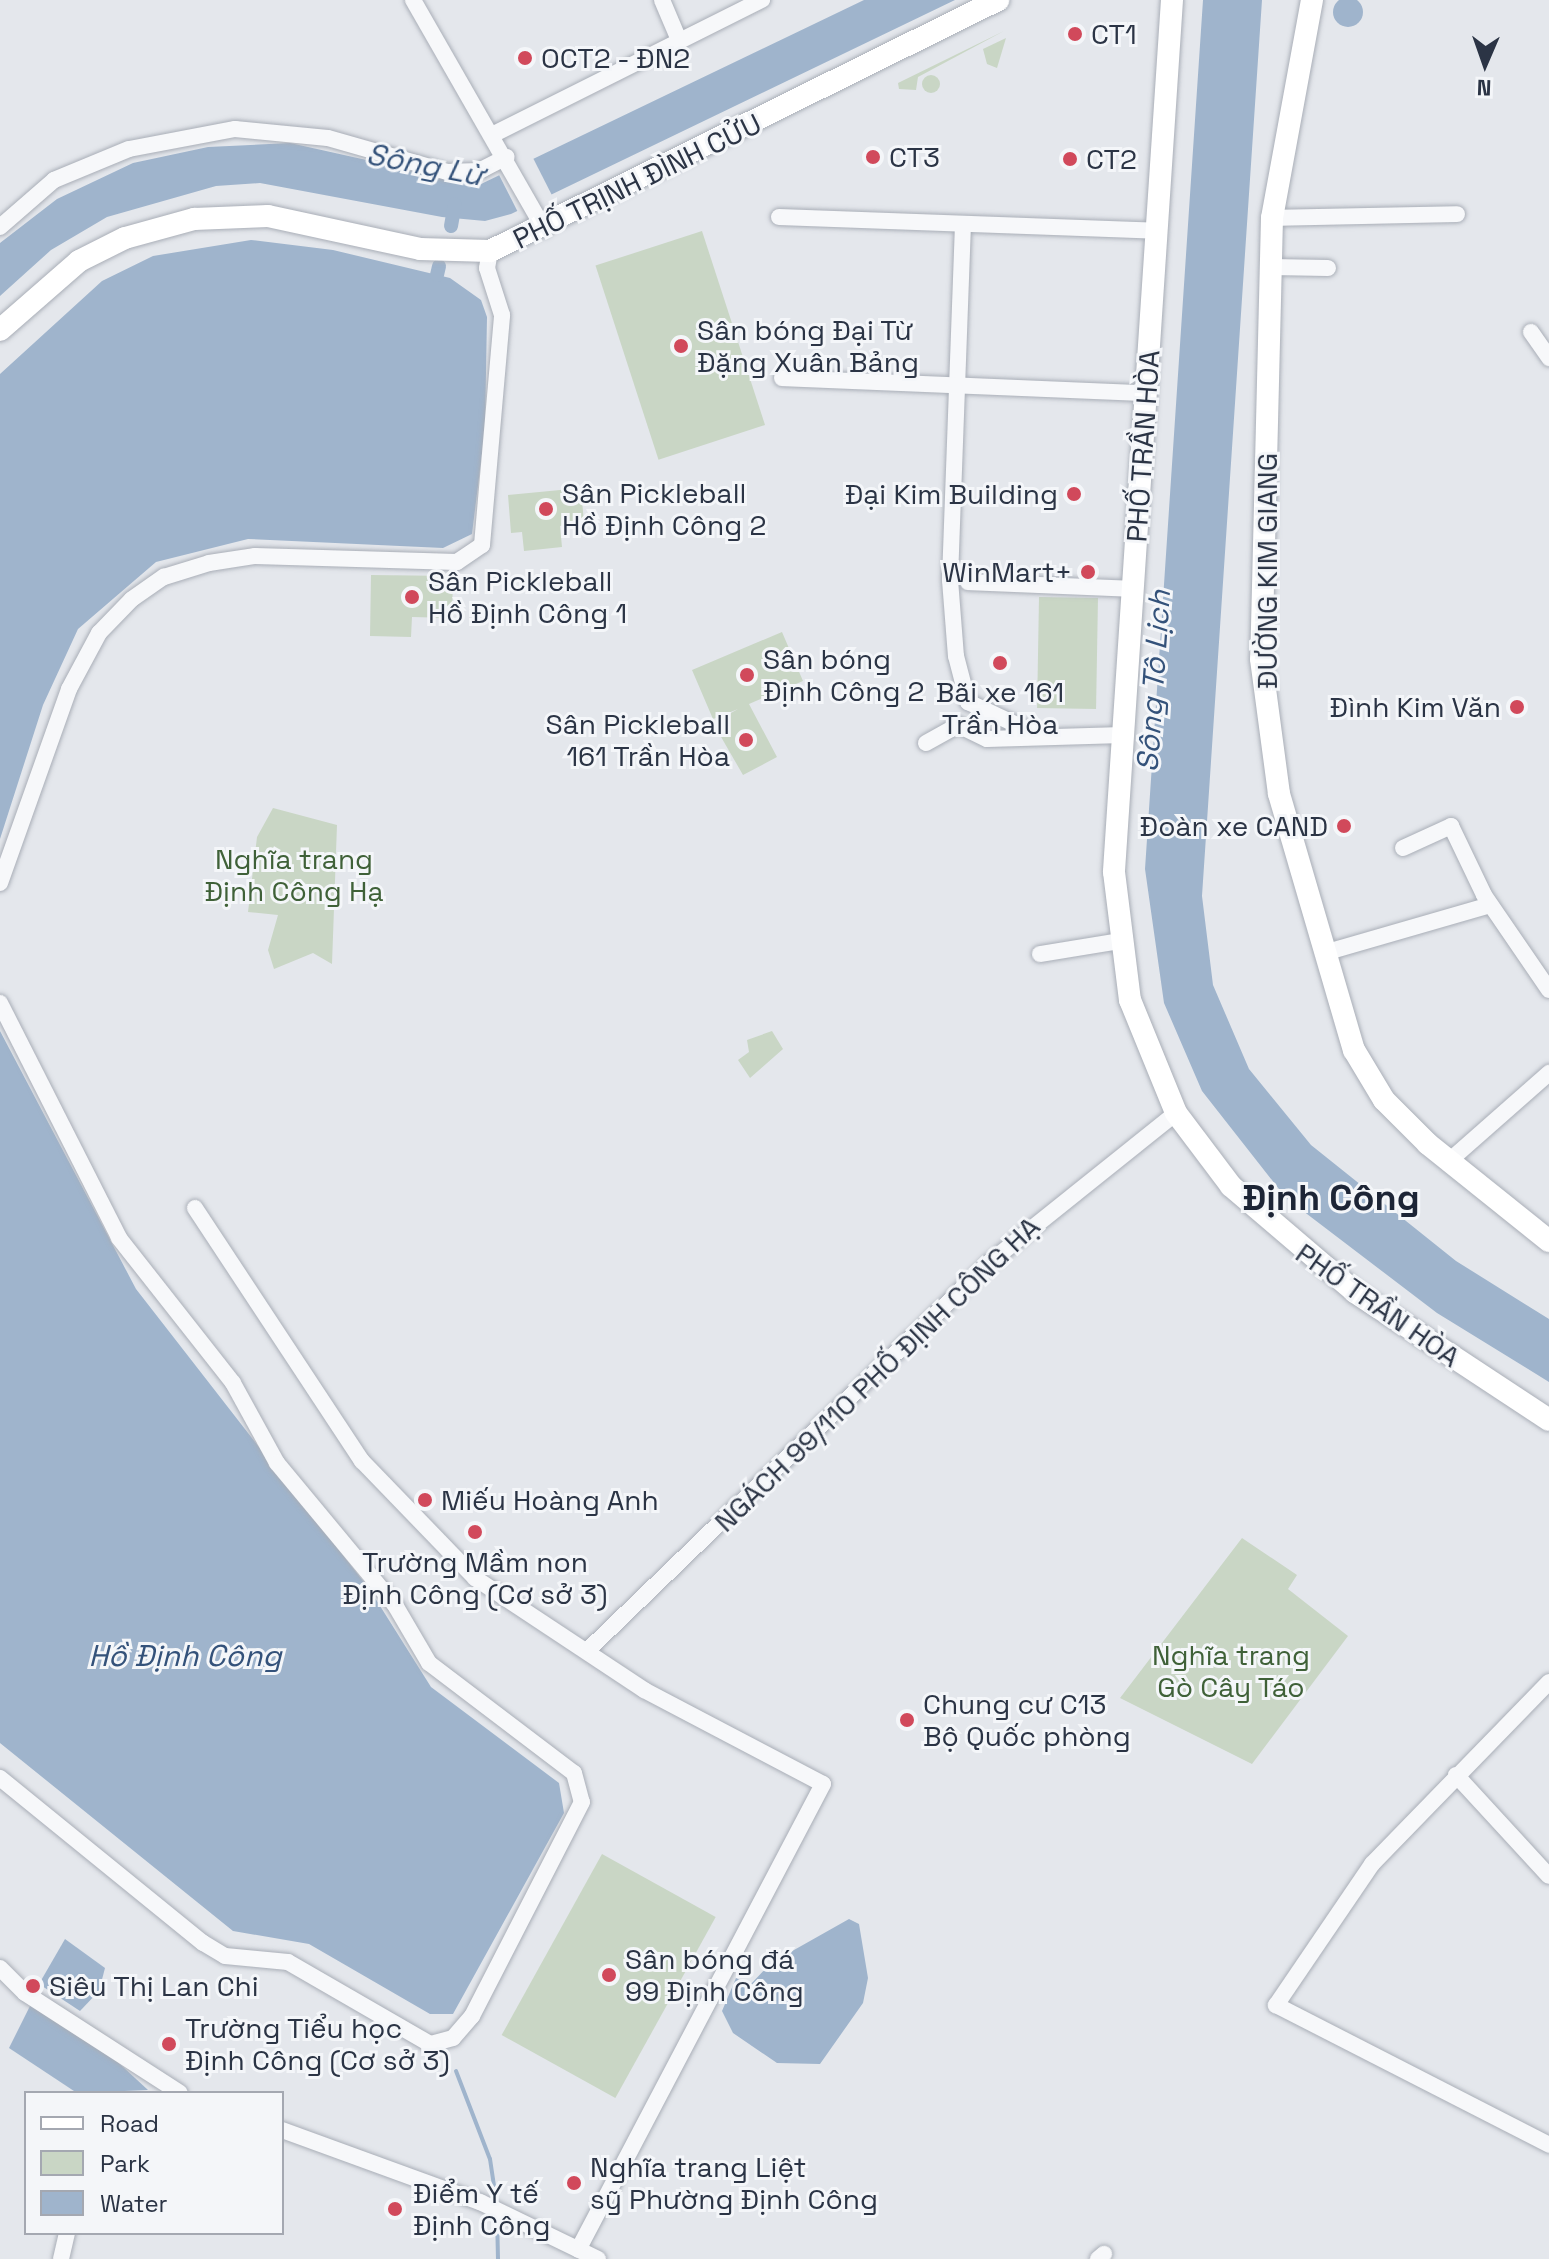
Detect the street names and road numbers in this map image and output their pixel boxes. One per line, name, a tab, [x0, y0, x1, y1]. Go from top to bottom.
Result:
street label: PHỐ TRỊNH ĐÌNH CỬU	[507, 106, 767, 256]
street label: PHỐ TRẦN HÒA	[1120, 348, 1166, 544]
street label: ĐƯỜNG KIM GIANG	[1250, 453, 1284, 689]
street label: NGÁCH 99/110 PHỐ ĐỊNH CÔNG HẠ	[707, 1209, 1047, 1539]
street label: PHỐ TRẦN HÒA	[1289, 1236, 1467, 1374]

